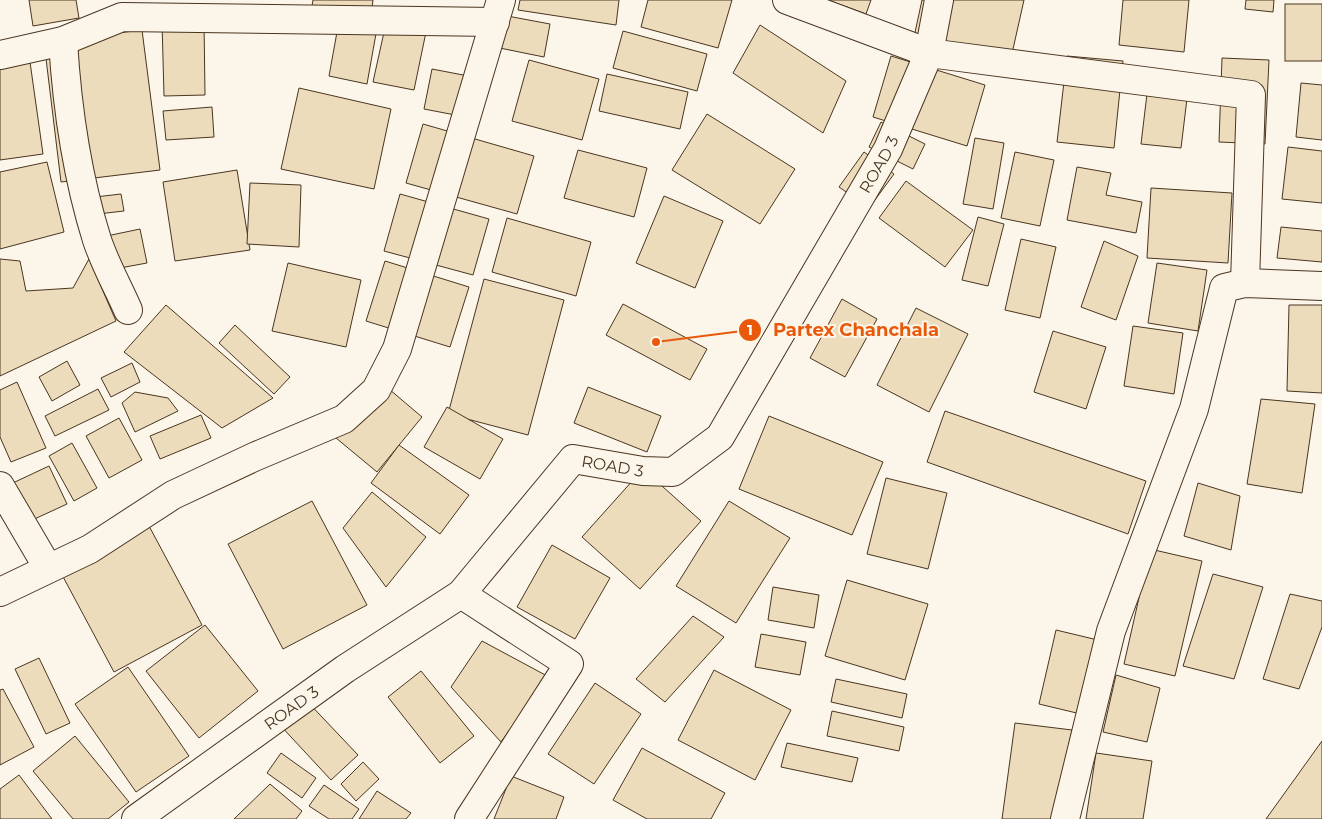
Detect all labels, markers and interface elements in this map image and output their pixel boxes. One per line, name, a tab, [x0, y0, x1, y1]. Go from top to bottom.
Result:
street label: ROAD 3	[855, 133, 903, 197]
callout: Partex Chanchala	[738, 314, 949, 347]
text: Partex Chanchala	[773, 319, 939, 341]
text: 1	[747, 320, 753, 339]
street label: ROAD 3	[580, 452, 645, 481]
street label: ROAD 3	[260, 682, 323, 734]

